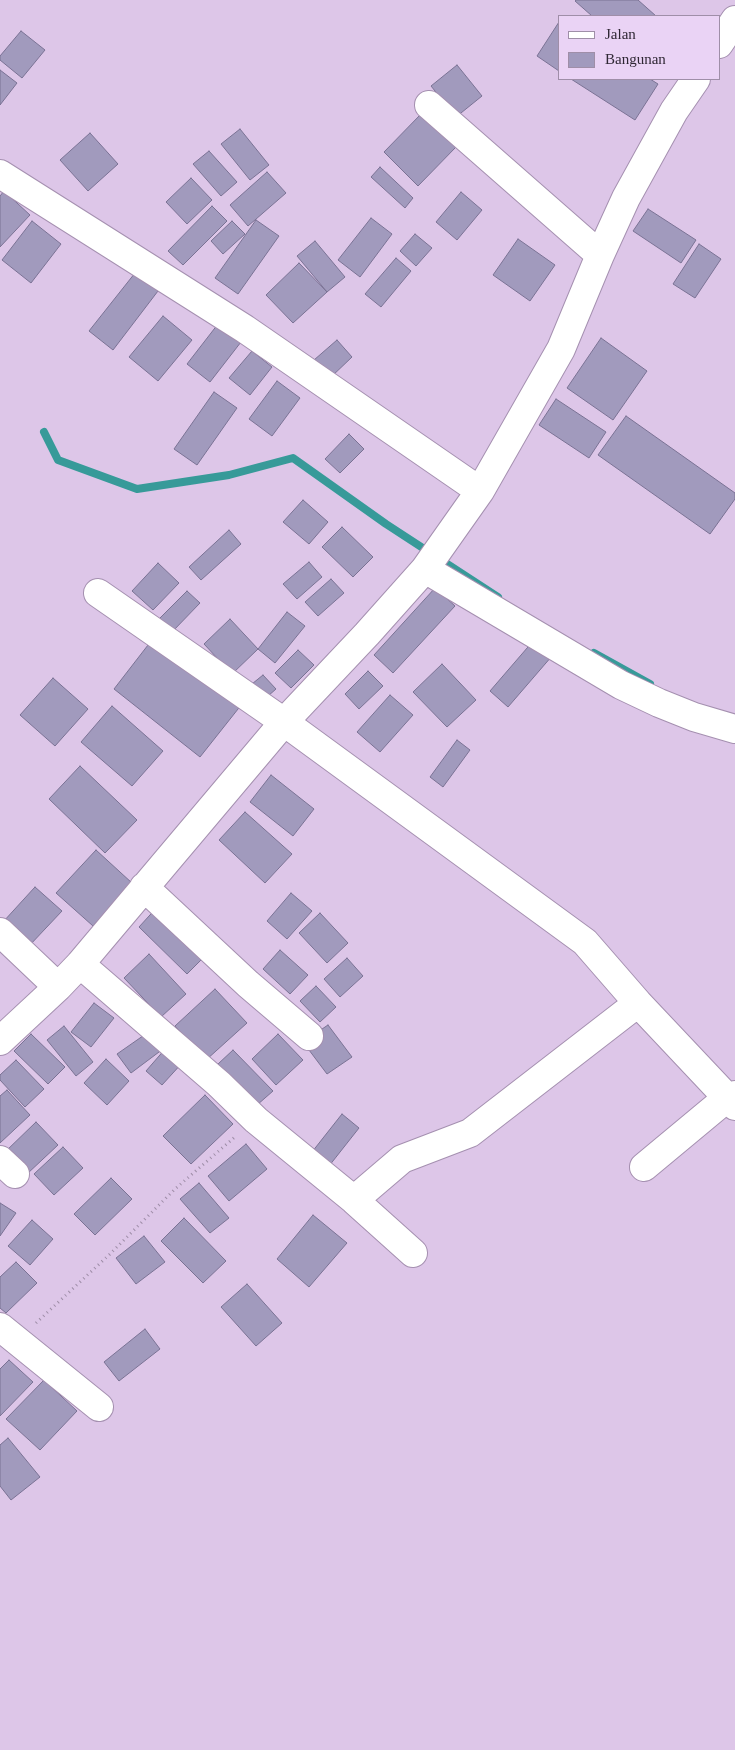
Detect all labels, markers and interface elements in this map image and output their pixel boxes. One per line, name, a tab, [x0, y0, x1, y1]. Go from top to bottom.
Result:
legend	[558, 15, 720, 80]
text: Jalan	[605, 26, 636, 42]
text: Bangunan	[605, 51, 666, 67]

